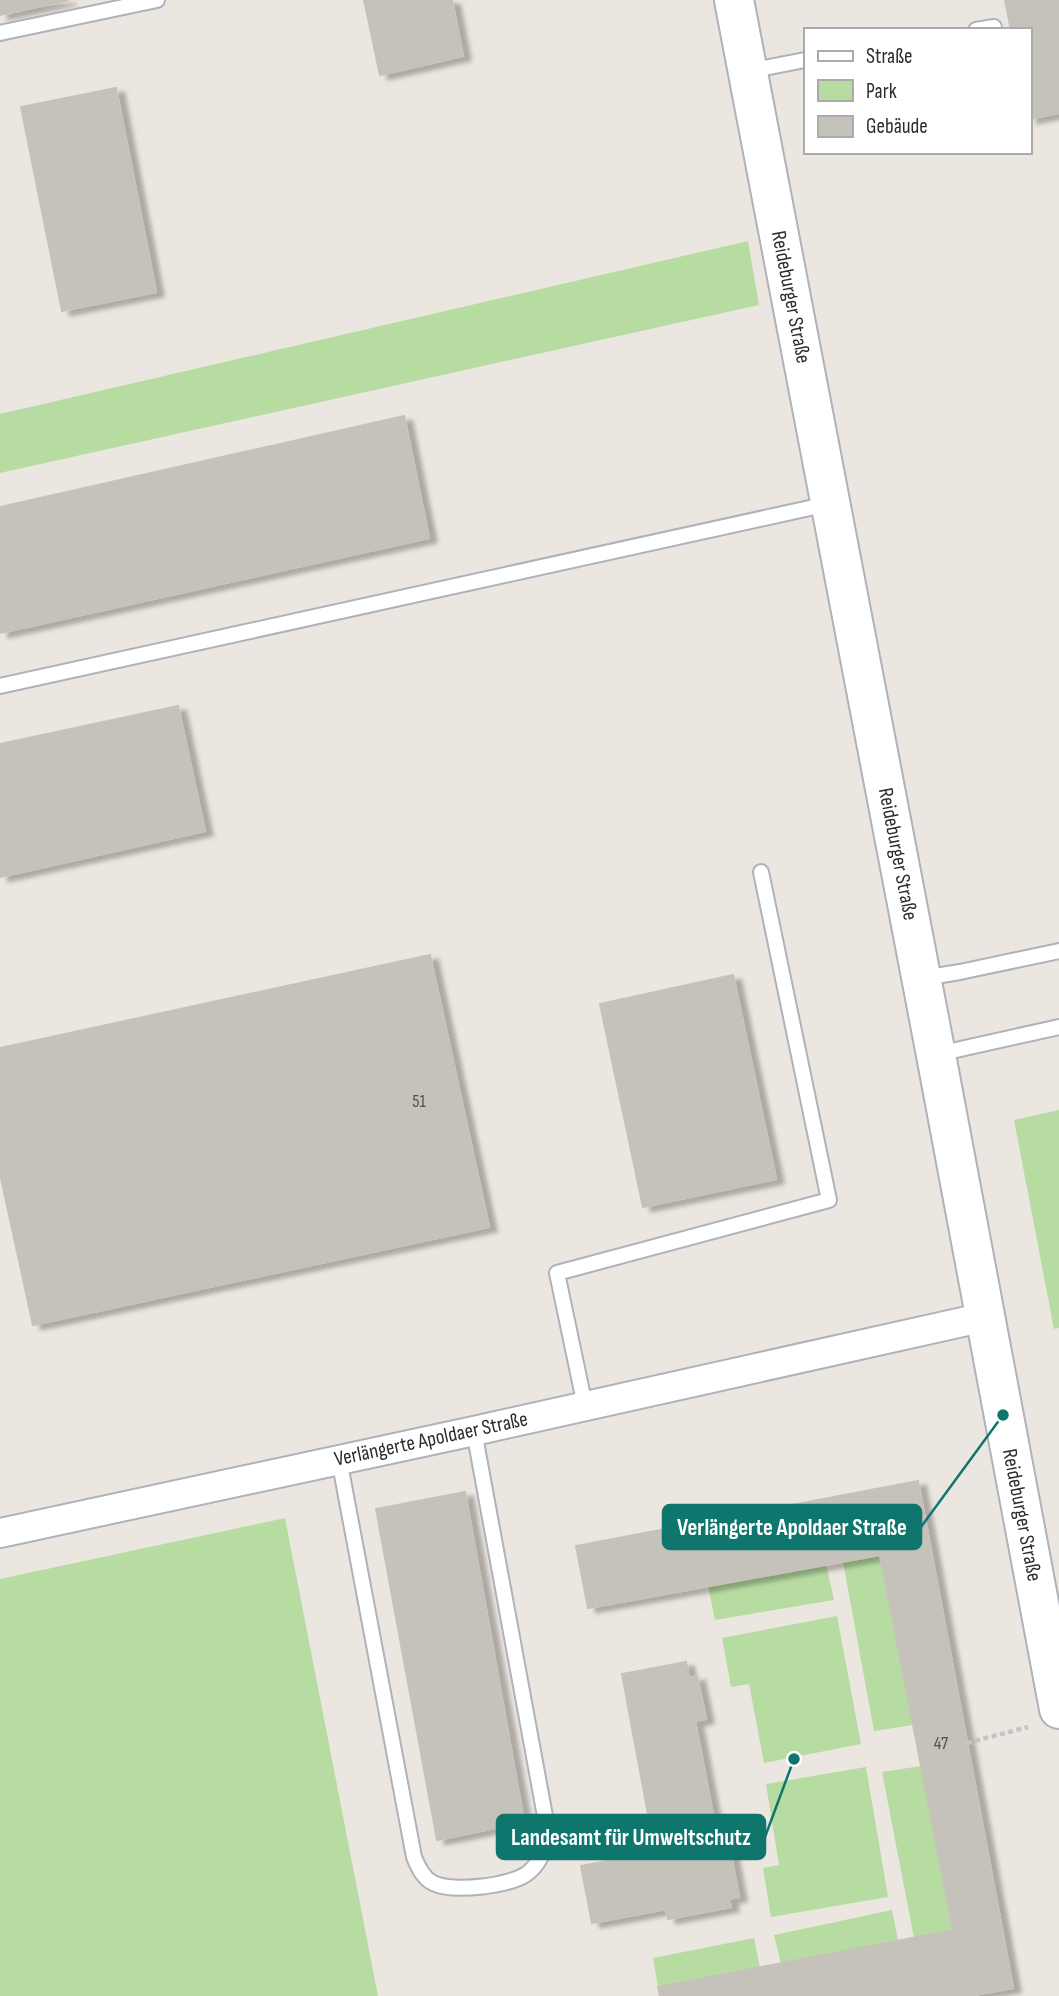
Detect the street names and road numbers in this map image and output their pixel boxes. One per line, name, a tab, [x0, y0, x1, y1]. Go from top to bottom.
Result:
street label: Reideburger Straße	[766, 229, 816, 365]
street label: Reideburger Straße	[873, 786, 923, 922]
street label: Verlängerte Apoldaer Straße	[332, 1406, 530, 1472]
street label: Reideburger Straße	[997, 1447, 1047, 1583]

